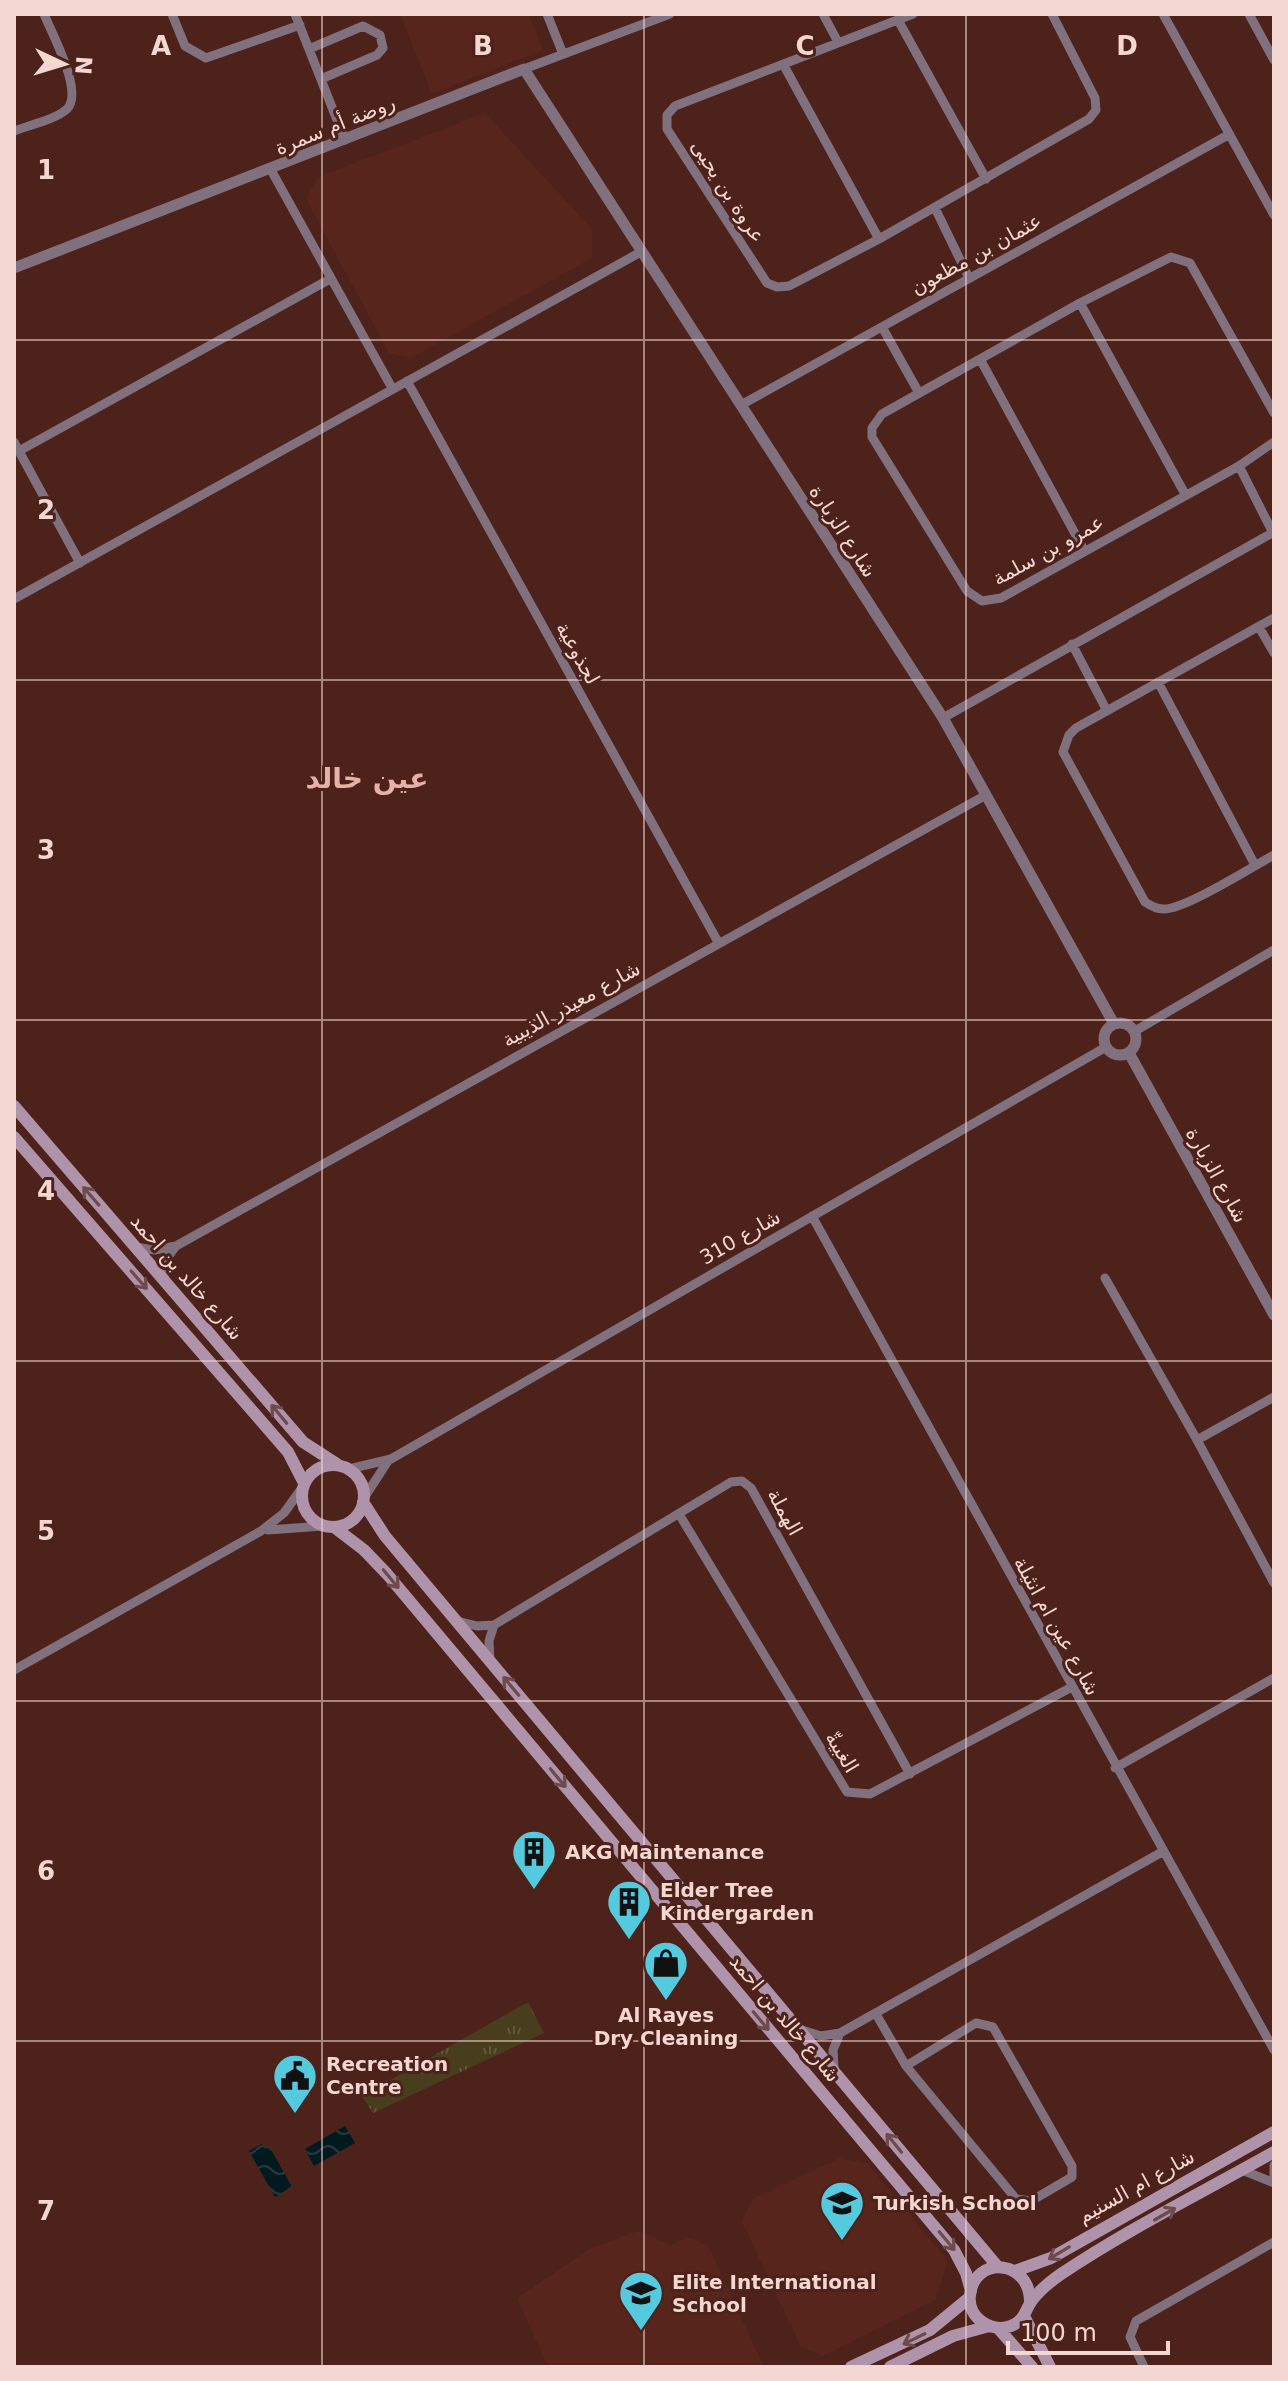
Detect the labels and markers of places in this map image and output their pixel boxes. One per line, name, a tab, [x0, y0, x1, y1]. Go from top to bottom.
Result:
building icon: AKG Maintenance	[510, 1828, 558, 1891]
place label: AKG Maintenance	[565, 1840, 764, 1864]
building icon: Elder Tree Kindergarden	[605, 1878, 653, 1941]
place label: Elder Tree Kindergarden	[660, 1878, 814, 1925]
shop icon: Al Rayes Dry Cleaning	[642, 1939, 690, 2002]
place label: Al Rayes Dry Cleaning	[594, 2003, 738, 2050]
public building icon: Recreation Centre	[271, 2052, 319, 2115]
place label: Recreation Centre	[326, 2052, 448, 2099]
school or university icon: Turkish School	[818, 2179, 866, 2242]
place label: Turkish School	[873, 2191, 1037, 2215]
school or university icon: Elite International School	[617, 2269, 665, 2332]
place label: Elite International School	[672, 2270, 877, 2317]

